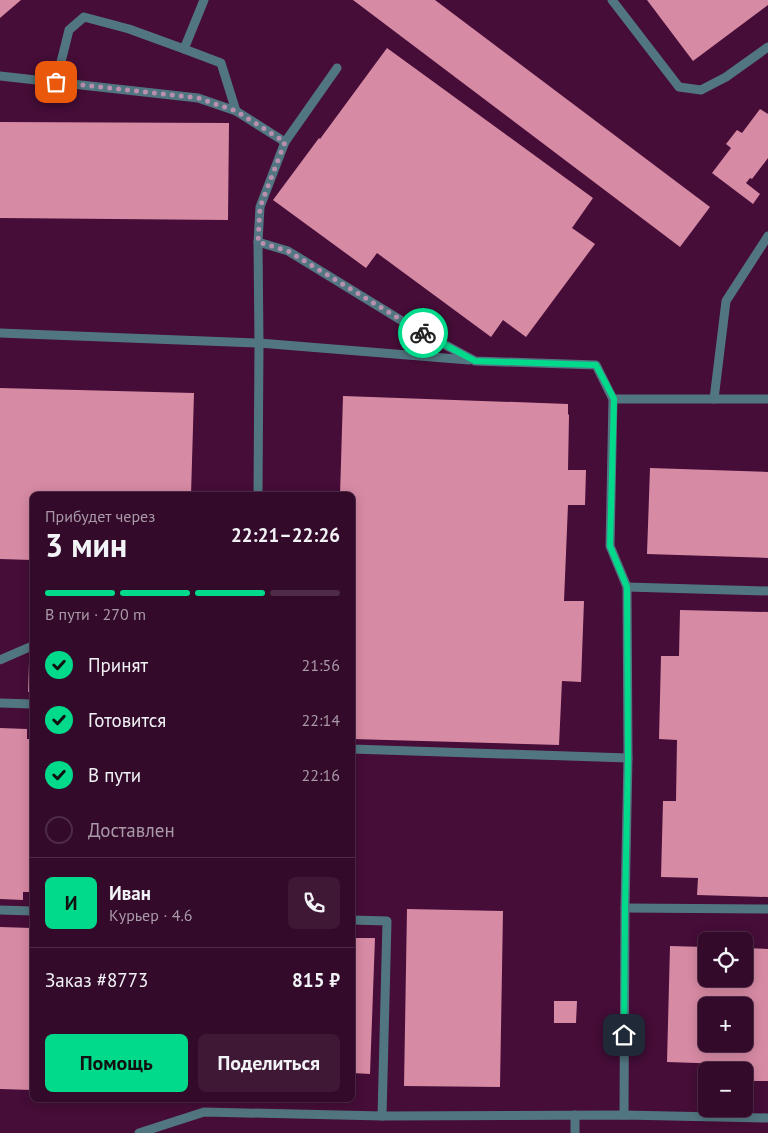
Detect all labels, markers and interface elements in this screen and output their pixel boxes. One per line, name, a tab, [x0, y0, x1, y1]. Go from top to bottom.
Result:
pin	[35, 61, 77, 103]
icon: bag	[42, 68, 70, 96]
courier	[398, 308, 448, 358]
icon: bike	[409, 319, 437, 347]
text: Прибудет через	[45, 506, 155, 526]
text: 22:21–22:26	[231, 523, 340, 547]
text: 3 мин	[45, 524, 127, 566]
text: В пути · 270 m	[45, 604, 146, 624]
icon: check	[45, 651, 73, 679]
text: Принят	[88, 653, 148, 677]
text: 21:56	[302, 655, 340, 675]
icon: check	[45, 706, 73, 734]
text: Готовится	[88, 708, 166, 732]
text: 22:14	[302, 710, 340, 730]
icon: check	[45, 761, 73, 789]
text: В пути	[88, 763, 141, 787]
text: 22:16	[302, 765, 340, 785]
text: Доставлен	[88, 818, 175, 842]
button: phone	[288, 877, 340, 929]
text: Иван	[109, 881, 151, 905]
text: И	[65, 891, 77, 915]
text: Курьер · 4.6	[109, 905, 193, 925]
map controls	[698, 932, 753, 1117]
button: locate	[698, 932, 753, 987]
text: Заказ #8773	[45, 968, 148, 992]
text: 815 ₽	[292, 968, 340, 992]
button: +	[698, 997, 753, 1052]
pin	[603, 1014, 645, 1056]
icon: home	[610, 1021, 638, 1049]
button: Помощь	[45, 1034, 188, 1092]
button: Поделиться	[198, 1034, 340, 1092]
button: −	[698, 1062, 753, 1117]

